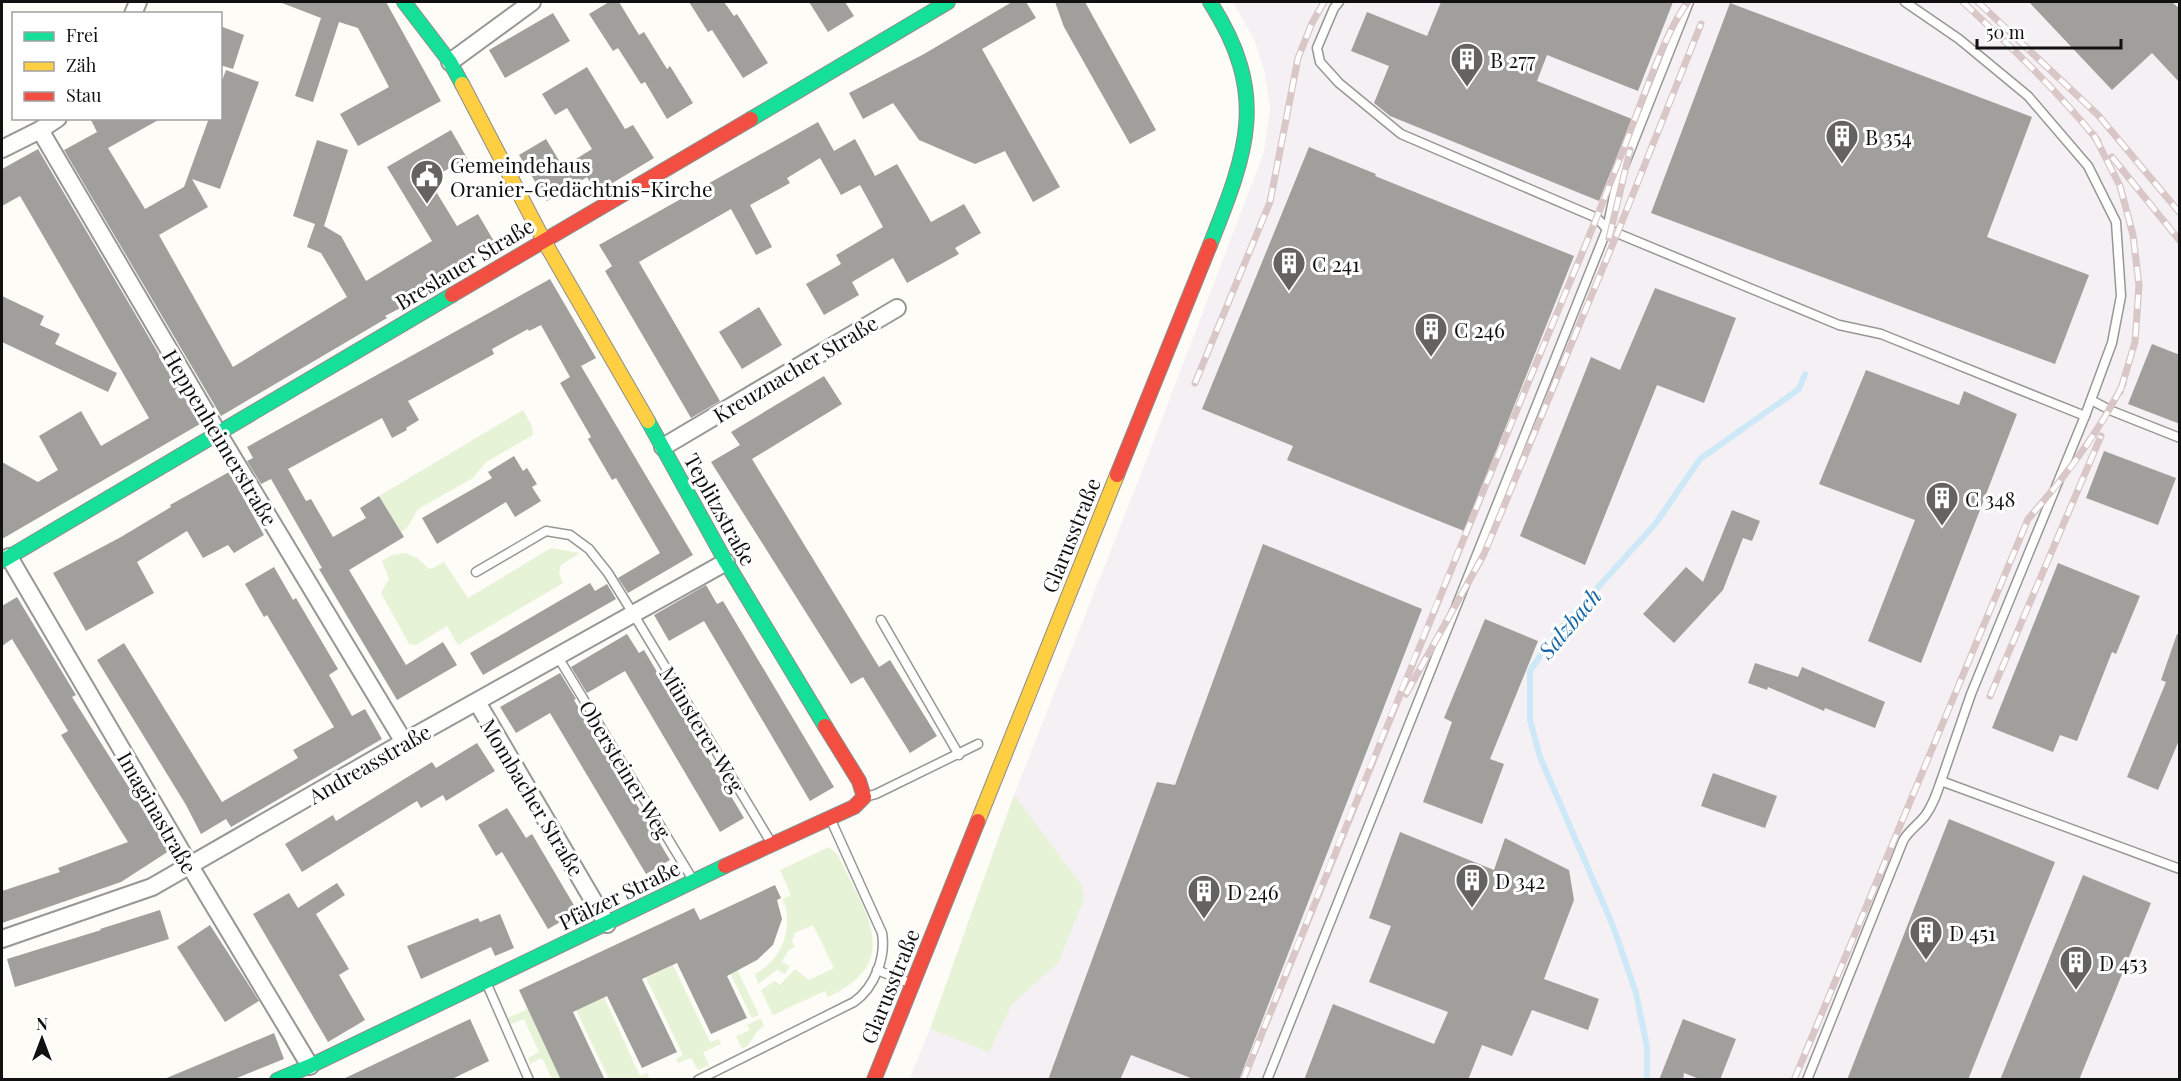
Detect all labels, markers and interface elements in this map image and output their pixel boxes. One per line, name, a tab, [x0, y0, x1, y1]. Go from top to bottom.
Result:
legend	[12, 12, 222, 120]
scale bar	[1977, 12, 2121, 50]
text: 50 m	[1986, 20, 2025, 44]
text: Frei	[66, 23, 98, 47]
building icon: B 277	[1449, 41, 1485, 88]
place label: B 277	[1490, 45, 1536, 73]
text: Zäh	[66, 53, 97, 77]
text: Stau	[66, 83, 102, 107]
building icon: B 354	[1824, 118, 1860, 165]
place label: B 354	[1865, 122, 1912, 150]
place label: Gemeindehaus Oranier-Gedächtnis-Kirche	[450, 150, 713, 202]
public building icon: Gemeindehaus Oranier-Gedächtnis-Kirche	[409, 158, 445, 205]
street label: Breslauer Straße	[390, 211, 538, 315]
building icon: C 241	[1271, 245, 1307, 292]
place label: C 241	[1312, 249, 1360, 277]
street label: Kreuznacher Straße	[708, 308, 882, 428]
building icon: C 246	[1413, 311, 1449, 358]
place label: C 246	[1454, 315, 1505, 343]
street label: Heppenheimerstraße	[157, 344, 285, 530]
street label: Teplitzstraße	[679, 448, 763, 570]
street label: Glarusstraße	[1034, 473, 1106, 597]
building icon: C 348	[1924, 480, 1960, 527]
place label: C 348	[1965, 484, 2015, 512]
water label: Salzbach	[1530, 581, 1607, 665]
street label: Münsterer Weg	[654, 661, 752, 797]
street label: Obersteiner Weg	[574, 695, 678, 843]
street label: Mombacher Straße	[475, 713, 591, 881]
street label: Andreasstraße	[302, 717, 435, 810]
street label: Imaginastraße	[112, 746, 204, 878]
street label: Pfälzer Straße	[554, 853, 684, 935]
building icon: D 342	[1454, 862, 1490, 909]
place label: D 342	[1495, 866, 1545, 894]
building icon: D 246	[1186, 873, 1222, 920]
place label: D 246	[1227, 877, 1279, 905]
building icon: D 451	[1908, 914, 1944, 961]
place label: D 451	[1949, 918, 1996, 946]
street label: Glarusstraße	[853, 924, 925, 1048]
building icon: D 453	[2058, 944, 2094, 991]
place label: D 453	[2099, 948, 2148, 976]
north arrow	[12, 1009, 72, 1069]
text: N	[36, 1013, 48, 1034]

